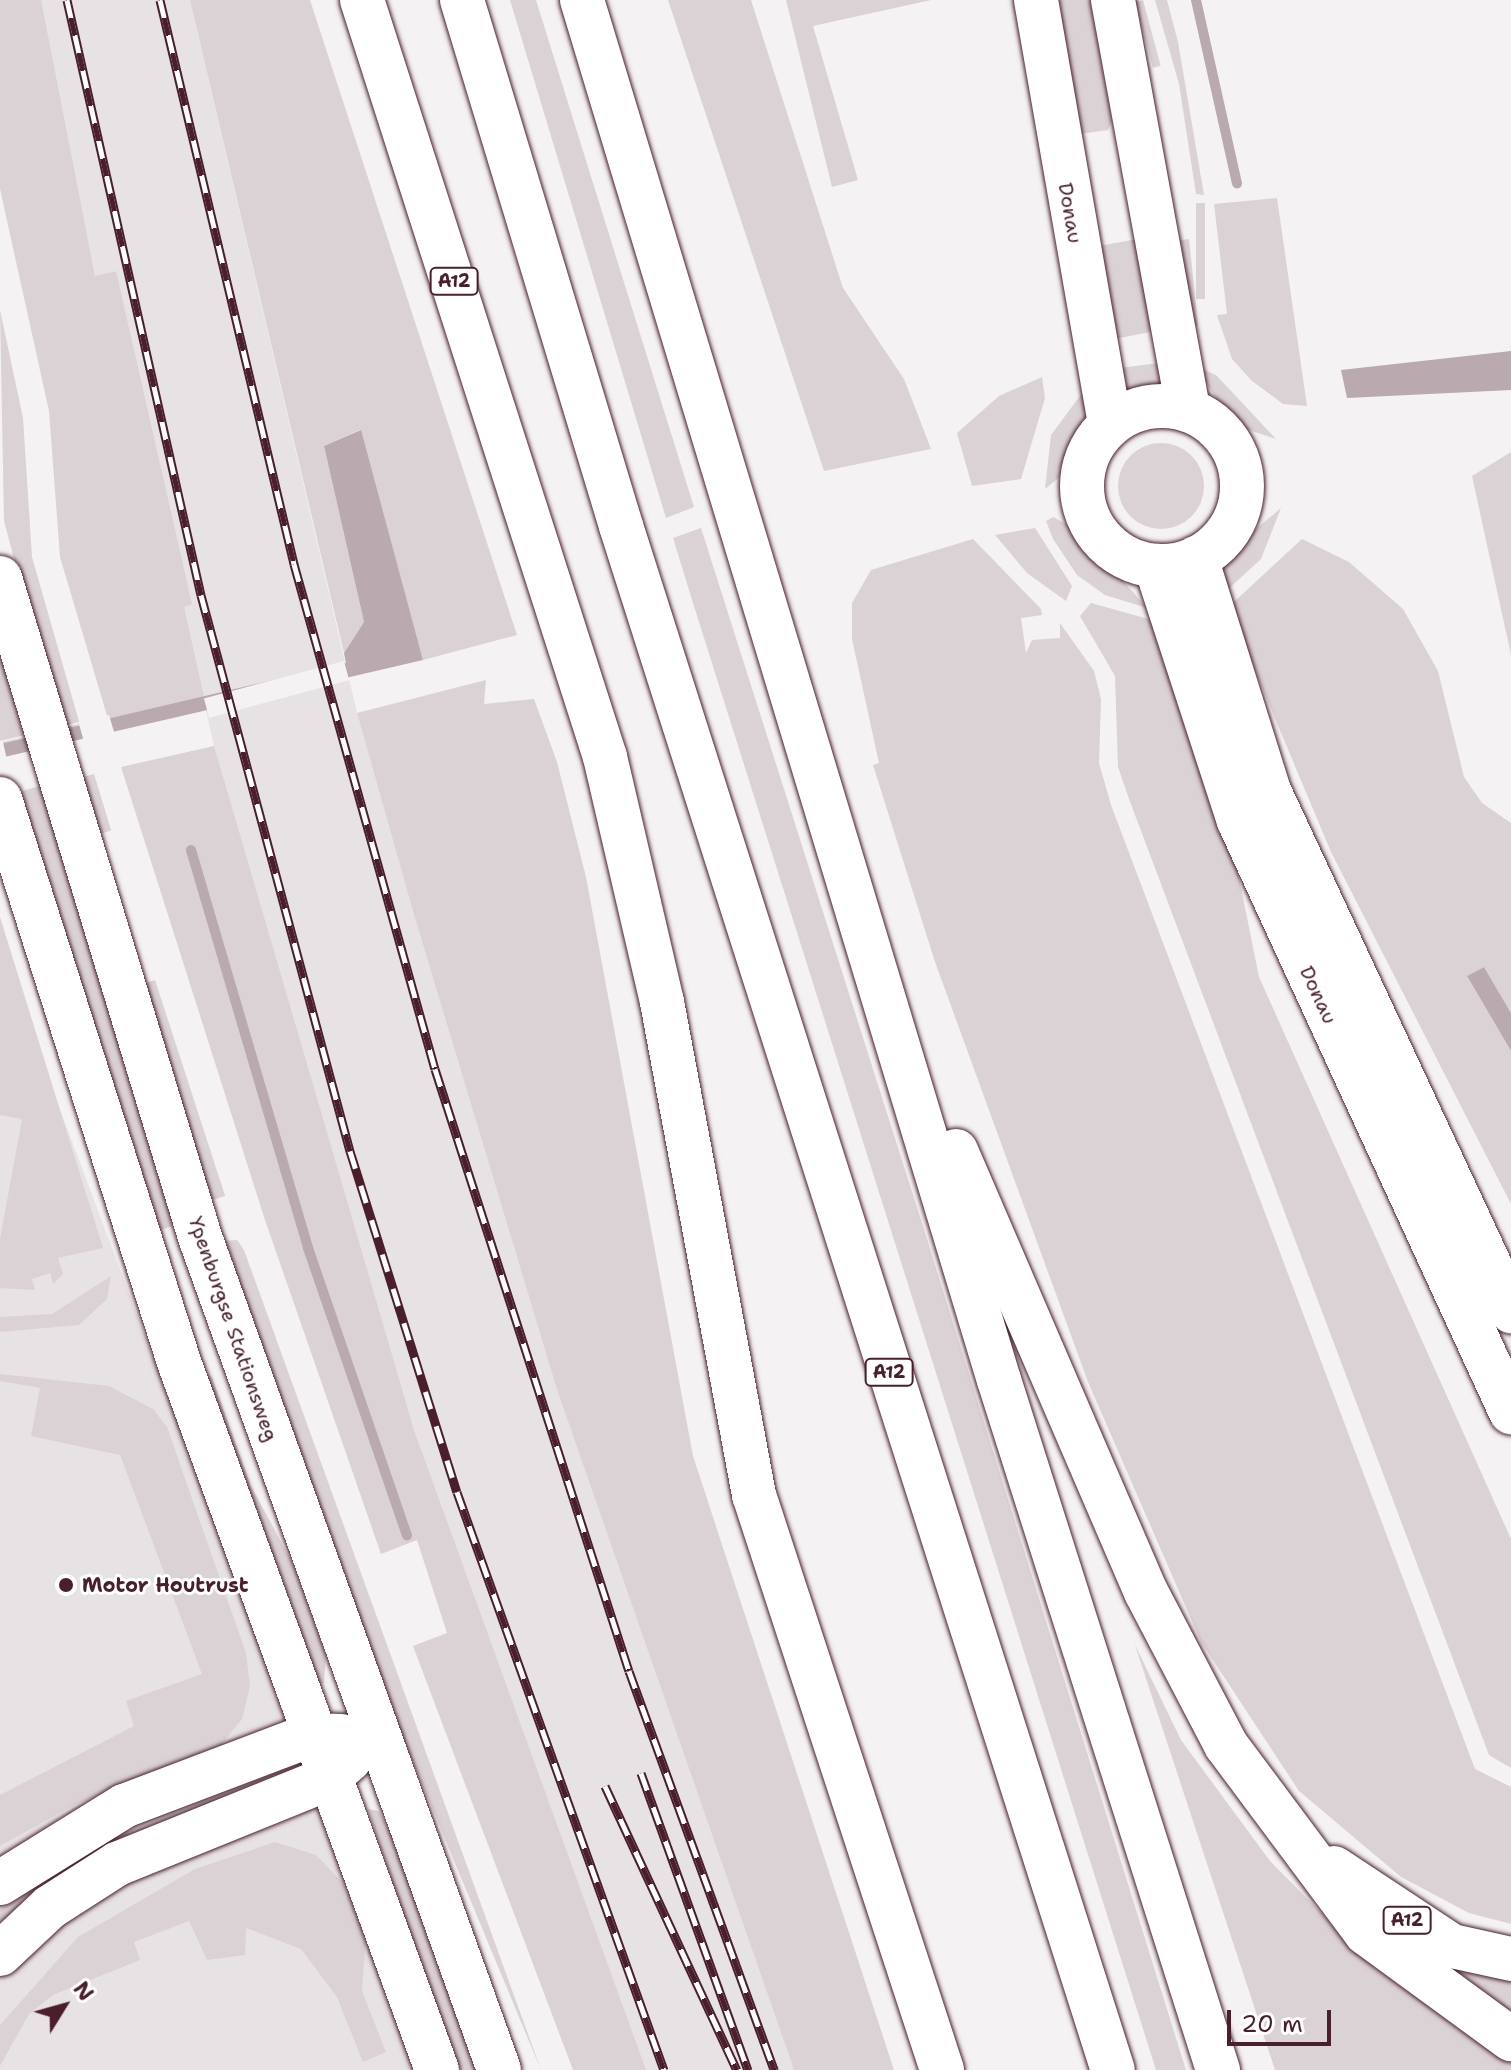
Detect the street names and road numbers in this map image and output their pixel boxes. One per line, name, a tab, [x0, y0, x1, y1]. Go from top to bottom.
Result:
street label: Donau	[1053, 181, 1087, 245]
road number: A12	[428, 267, 480, 295]
street label: Donau	[1294, 962, 1342, 1028]
street label: Ypenburgse Stationsweg	[183, 1213, 283, 1445]
road number: A12	[863, 1358, 915, 1386]
road number: A12	[1381, 1906, 1433, 1934]

